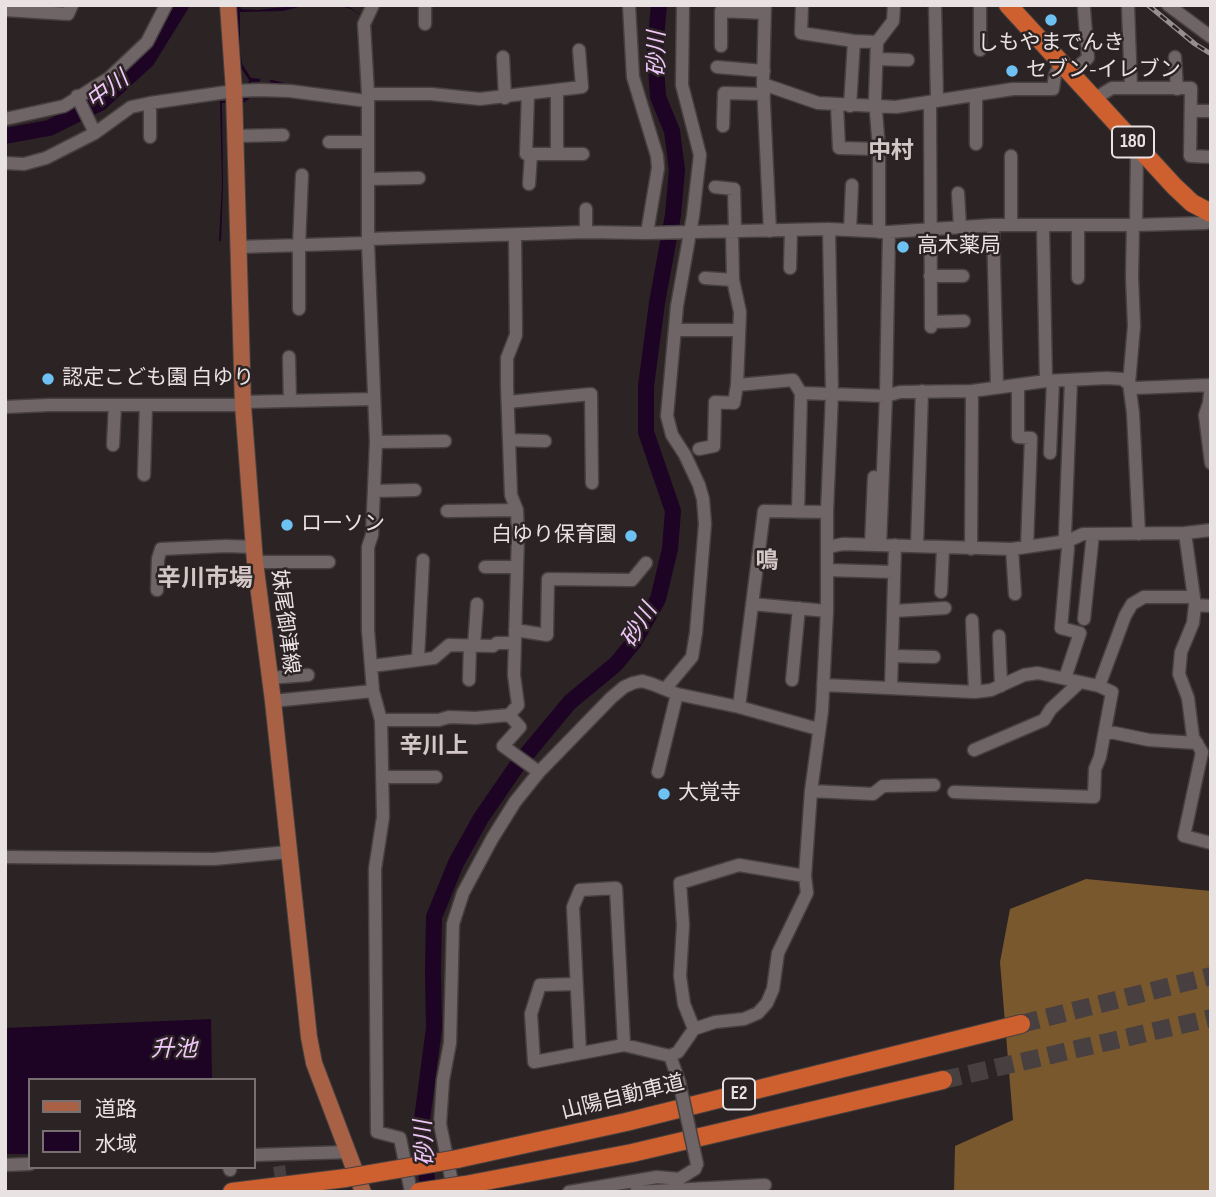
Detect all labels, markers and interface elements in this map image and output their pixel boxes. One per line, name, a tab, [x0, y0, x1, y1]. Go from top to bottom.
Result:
marker: しもやまでんき	[1043, 12, 1059, 28]
water label: 砂川	[644, 31, 672, 77]
place label: しもやまでんき	[978, 31, 1124, 57]
place label: セブン-イレブン	[1026, 58, 1181, 84]
marker: セブン-イレブン	[1004, 63, 1020, 79]
water label: 中川	[81, 66, 135, 116]
road number: 180	[1112, 126, 1154, 158]
district label: 中村	[868, 138, 914, 166]
place label: 高木薬局	[917, 234, 1001, 260]
marker: 高木薬局	[895, 239, 911, 255]
place label: 認定こども園 白ゆり	[62, 366, 254, 392]
marker: 認定こども園 白ゆり	[40, 371, 56, 387]
place label: ローソン	[301, 512, 385, 538]
marker: ローソン	[279, 517, 295, 533]
place label: 白ゆり保育園	[491, 523, 617, 549]
marker: 白ゆり保育園	[623, 528, 639, 544]
district label: 鳴	[756, 548, 778, 576]
district label: 辛川市場	[157, 566, 253, 594]
street label: 妹尾御津線	[265, 568, 303, 676]
water label: 砂川	[616, 599, 664, 653]
district label: 辛川上	[400, 733, 468, 761]
place label: 大覚寺	[678, 781, 741, 807]
marker: 大覚寺	[656, 786, 672, 802]
water label: 升池	[151, 1036, 197, 1064]
street label: 山陽自動車道	[559, 1071, 687, 1125]
legend	[28, 1078, 256, 1169]
road number: E2	[723, 1078, 755, 1110]
text: 道路	[95, 1097, 137, 1122]
water label: 砂川	[411, 1119, 441, 1167]
text: 水域	[95, 1132, 137, 1157]

